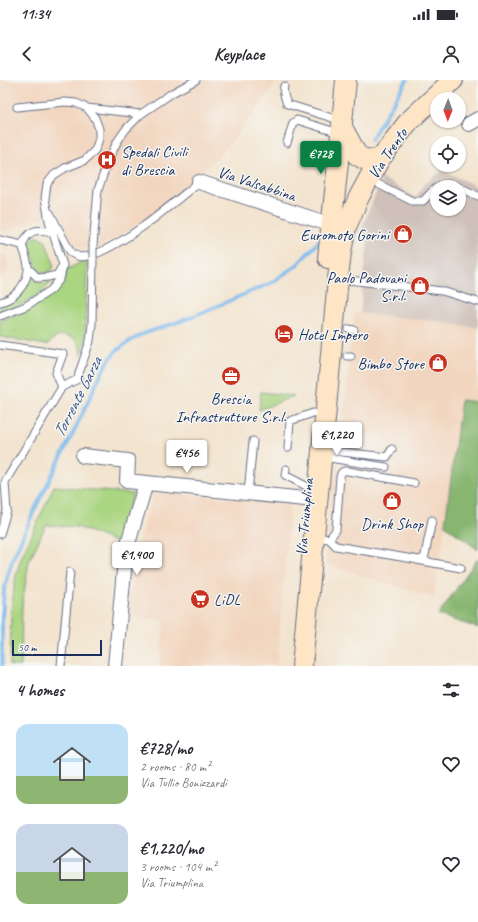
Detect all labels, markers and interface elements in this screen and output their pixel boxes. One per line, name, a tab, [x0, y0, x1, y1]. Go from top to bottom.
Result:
text: 11:34	[20, 5, 50, 24]
icon: back	[16, 43, 38, 65]
text: Keyplace	[214, 43, 264, 65]
icon: person	[440, 43, 462, 65]
north arrow	[430, 92, 466, 128]
map controls	[430, 92, 466, 216]
street label: Via Trento	[364, 123, 413, 183]
button: locate	[430, 136, 466, 172]
pin: €728	[297, 141, 345, 175]
place label: Spedali Civili di Brescia	[121, 142, 189, 180]
text: €728	[309, 146, 333, 162]
hospital icon: Spedali Civili di Brescia	[96, 149, 118, 171]
street label: Via Valsabbina	[215, 162, 300, 206]
button: layers	[430, 180, 466, 216]
shop icon: Euromoto Gorini	[392, 223, 414, 245]
place label: Euromoto Gorini	[301, 225, 391, 245]
place label: Paolo Padovani S.r.l.	[326, 268, 408, 306]
shop icon: Paolo Padovani S.r.l.	[409, 275, 431, 297]
hotel icon: Hotel Impero	[273, 323, 295, 345]
place label: Hotel Impero	[298, 325, 369, 345]
water label: Torrente Garza	[48, 352, 108, 441]
shop icon: Bimbo Store	[427, 352, 449, 374]
place label: Bimbo Store	[357, 354, 426, 374]
office icon: Brescia Infrastrutture S.r.l.	[220, 365, 242, 387]
place label: Brescia Infrastrutture S.r.l.	[176, 389, 287, 427]
pin: €1,220	[304, 422, 370, 456]
text: €1,220	[321, 427, 353, 443]
pin: €456	[163, 440, 211, 474]
text: €456	[175, 445, 199, 461]
street label: Via Triumplina	[292, 476, 318, 557]
shop icon: Drink Shop	[381, 490, 403, 512]
place label: Drink Shop	[361, 514, 424, 534]
pin: €1,400	[104, 542, 170, 576]
text: €1,400	[121, 547, 153, 563]
supermarket icon: LiDL	[189, 588, 211, 610]
place label: LiDL	[214, 590, 240, 610]
scale bar	[12, 638, 102, 657]
text: 50 m	[18, 640, 37, 654]
icon: filters	[440, 679, 462, 701]
text: 4 homes	[16, 680, 64, 701]
text: €728/mo	[140, 738, 192, 759]
icon: home	[48, 740, 96, 788]
icon: heart	[440, 753, 462, 775]
text: 2 rooms · 80 m²	[140, 759, 210, 775]
text: Via Tullio Bonizzardi	[140, 775, 227, 791]
text: €1,220/mo	[140, 838, 203, 859]
icon: home	[48, 840, 96, 888]
icon: heart	[440, 853, 462, 875]
text: 3 rooms · 104 m²	[140, 859, 216, 875]
text: Via Triumplina	[140, 875, 203, 891]

